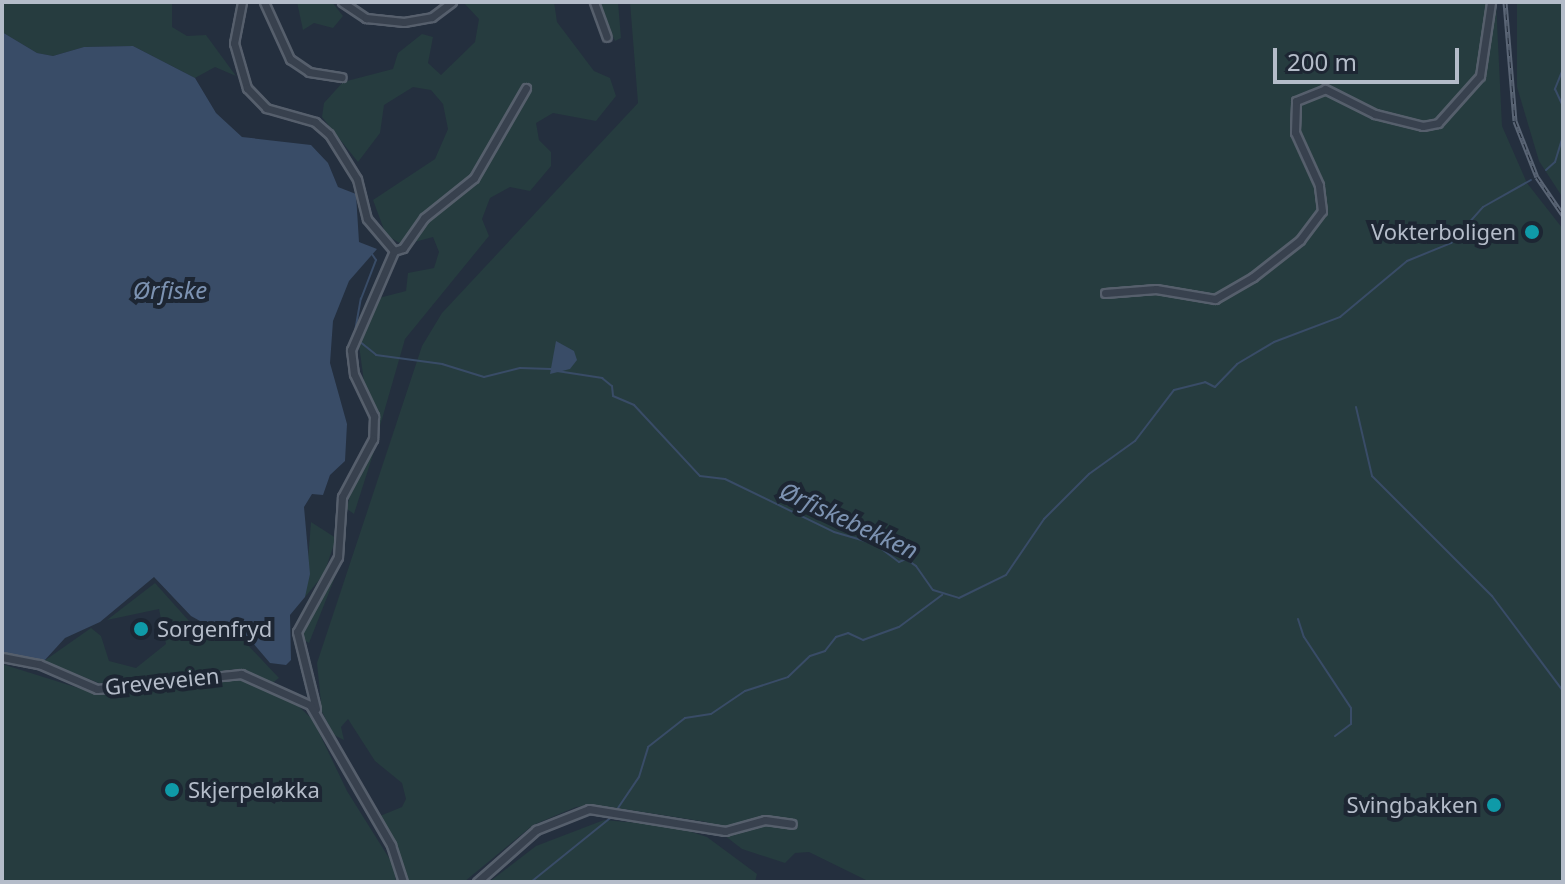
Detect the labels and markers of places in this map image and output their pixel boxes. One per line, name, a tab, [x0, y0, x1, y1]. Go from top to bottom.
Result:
place label: Vokterboligen	[1371, 219, 1516, 245]
marker: Vokterboligen	[1523, 223, 1541, 241]
place label: Sorgenfryd	[157, 616, 272, 642]
marker: Sorgenfryd	[132, 620, 150, 638]
place label: Skjerpeløkka	[188, 777, 320, 803]
marker: Skjerpeløkka	[163, 781, 181, 799]
place label: Svingbakken	[1347, 792, 1478, 818]
marker: Svingbakken	[1485, 796, 1503, 814]

